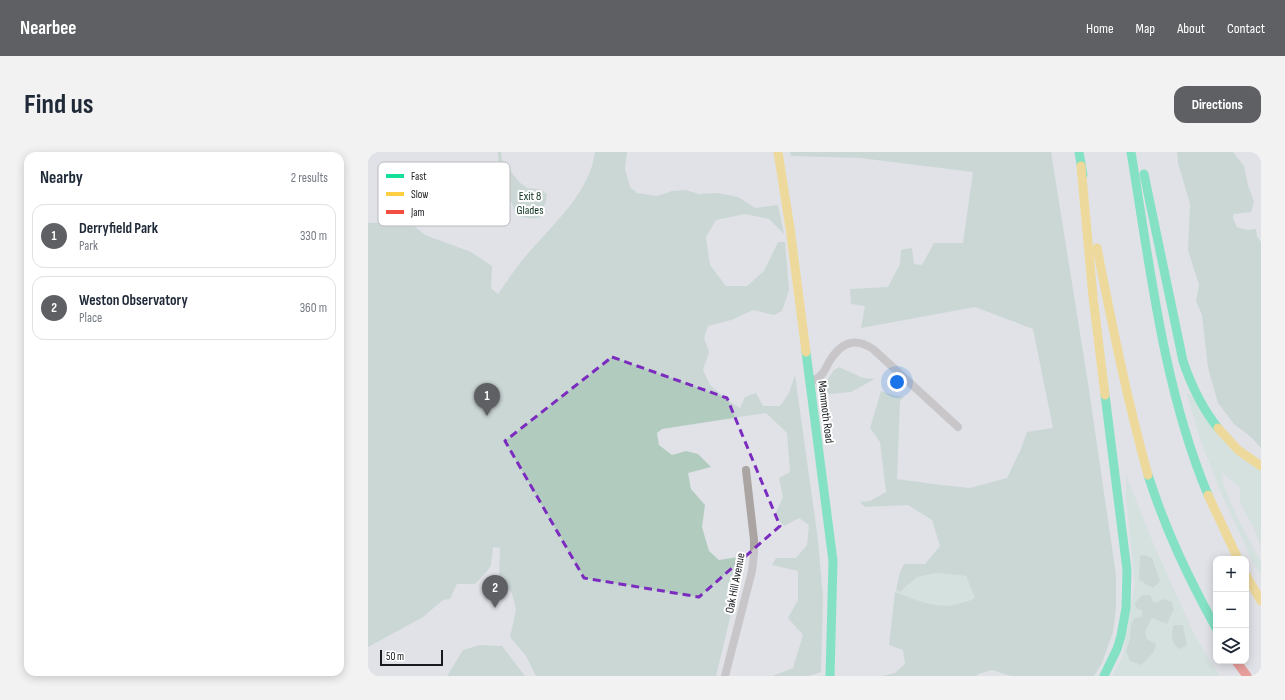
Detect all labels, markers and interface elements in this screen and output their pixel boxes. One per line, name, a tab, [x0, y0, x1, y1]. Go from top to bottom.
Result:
text: Nearbee	[20, 17, 76, 40]
text: Home	[1086, 20, 1114, 37]
text: Map	[1136, 20, 1155, 37]
text: About	[1177, 20, 1205, 37]
text: Contact	[1227, 20, 1265, 37]
button: Directions	[1174, 86, 1261, 123]
text: Find us	[24, 88, 93, 121]
legend	[378, 162, 510, 226]
text: Nearby	[40, 168, 83, 188]
text: 2 results	[291, 170, 328, 186]
text: Fast	[411, 170, 427, 183]
text: Slow	[411, 188, 428, 201]
park label: Exit 8 Glades	[516, 189, 544, 218]
text: Jam	[410, 206, 425, 219]
text: Derryfield Park	[79, 219, 158, 238]
text: 1	[51, 228, 57, 244]
text: 330 m	[300, 228, 327, 244]
text: Park	[79, 238, 98, 254]
text: Weston Observatory	[79, 291, 188, 310]
text: 2	[51, 300, 57, 316]
text: 360 m	[300, 300, 327, 316]
text: Place	[79, 310, 102, 326]
your location	[887, 372, 907, 392]
street label: Mammoth Road	[814, 380, 837, 444]
pin: 1	[474, 383, 500, 416]
street label: Oak Hill Avenue	[722, 552, 749, 614]
map controls	[1213, 556, 1249, 664]
button: +	[1213, 556, 1249, 592]
pin: 2	[482, 575, 508, 608]
button: −	[1213, 592, 1249, 628]
button: layers	[1213, 628, 1249, 664]
scale bar	[380, 648, 443, 667]
text: 50 m	[386, 650, 404, 663]

